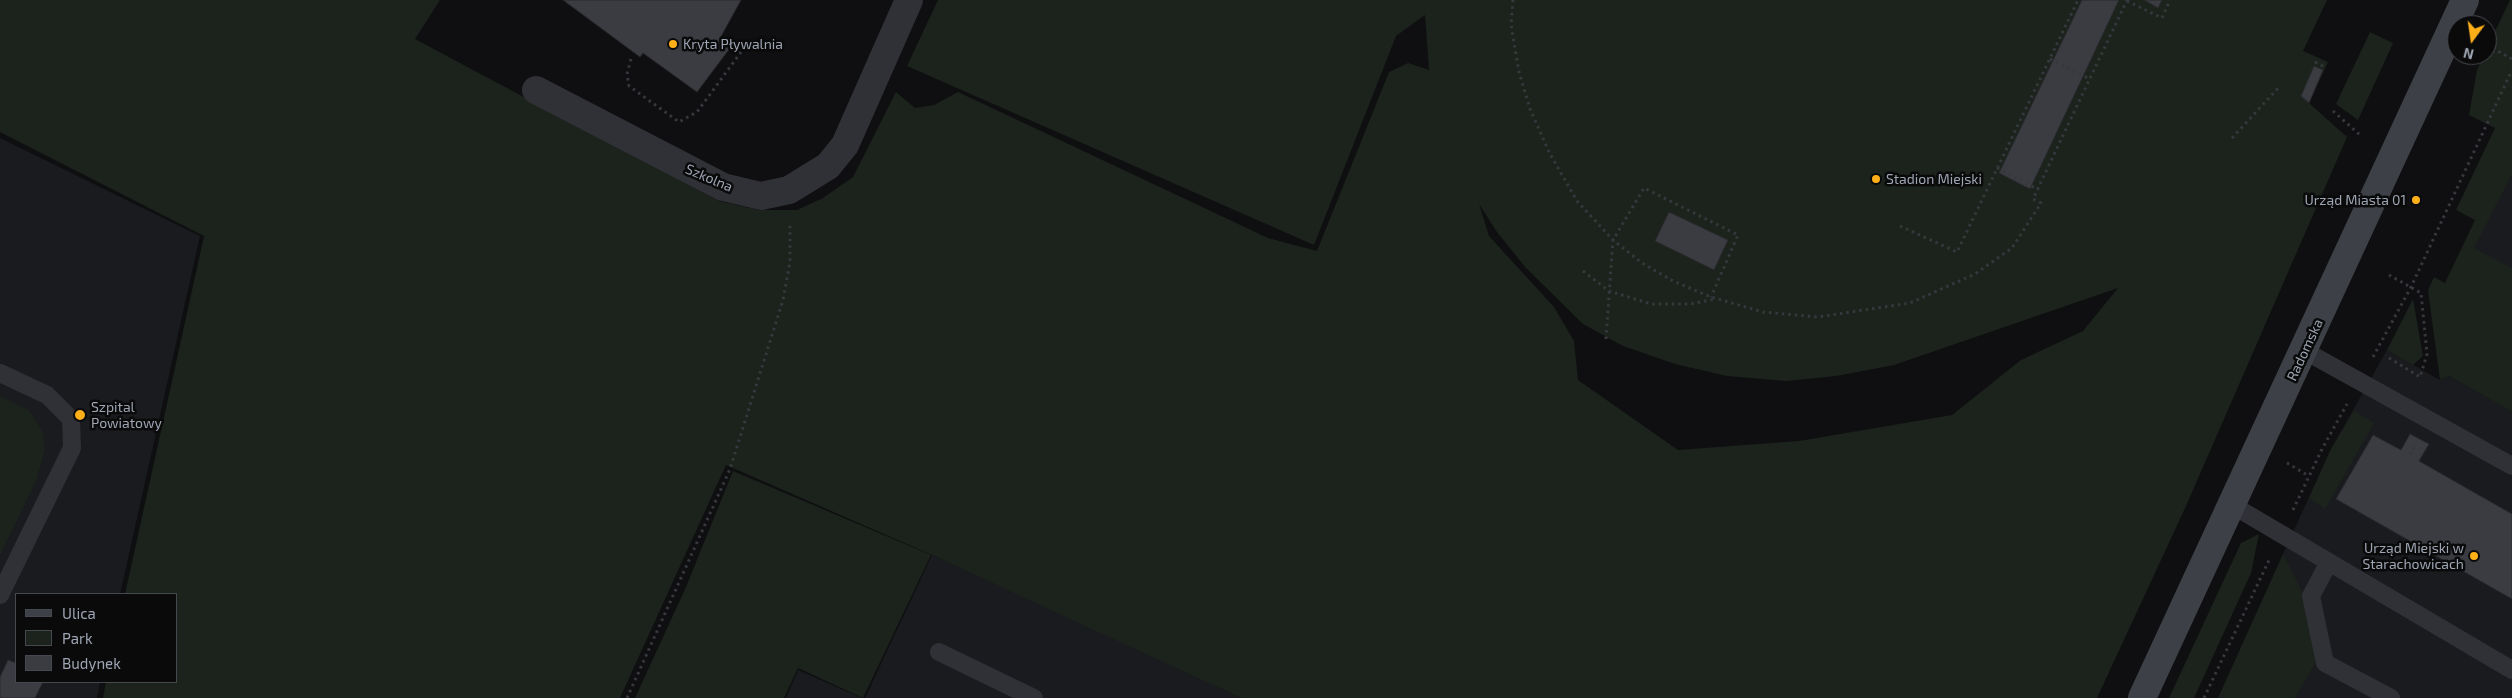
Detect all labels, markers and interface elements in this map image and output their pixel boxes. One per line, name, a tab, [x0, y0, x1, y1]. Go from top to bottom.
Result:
north arrow	[2447, 15, 2497, 65]
place label: Kryta Pływalnia	[683, 36, 783, 52]
marker: Kryta Pływalnia	[667, 38, 679, 50]
text: N	[2462, 45, 2475, 64]
street label: Szkolna	[683, 161, 735, 195]
place label: Stadion Miejski	[1886, 171, 1982, 187]
marker: Stadion Miejski	[1870, 173, 1882, 185]
place label: Urząd Miasta 01	[2304, 192, 2406, 208]
marker: Urząd Miasta 01	[2410, 194, 2422, 206]
street label: Radomska	[2283, 316, 2327, 384]
place label: Szpital Powiatowy	[91, 399, 162, 432]
marker: Szpital Powiatowy	[73, 408, 87, 422]
place label: Urząd Miejski w Starachowicach	[2363, 540, 2464, 572]
marker: Urząd Miejski w Starachowicach	[2468, 550, 2480, 562]
legend	[15, 593, 178, 683]
text: Ulica	[62, 604, 96, 622]
text: Park	[62, 629, 93, 647]
text: Budynek	[62, 654, 121, 672]

